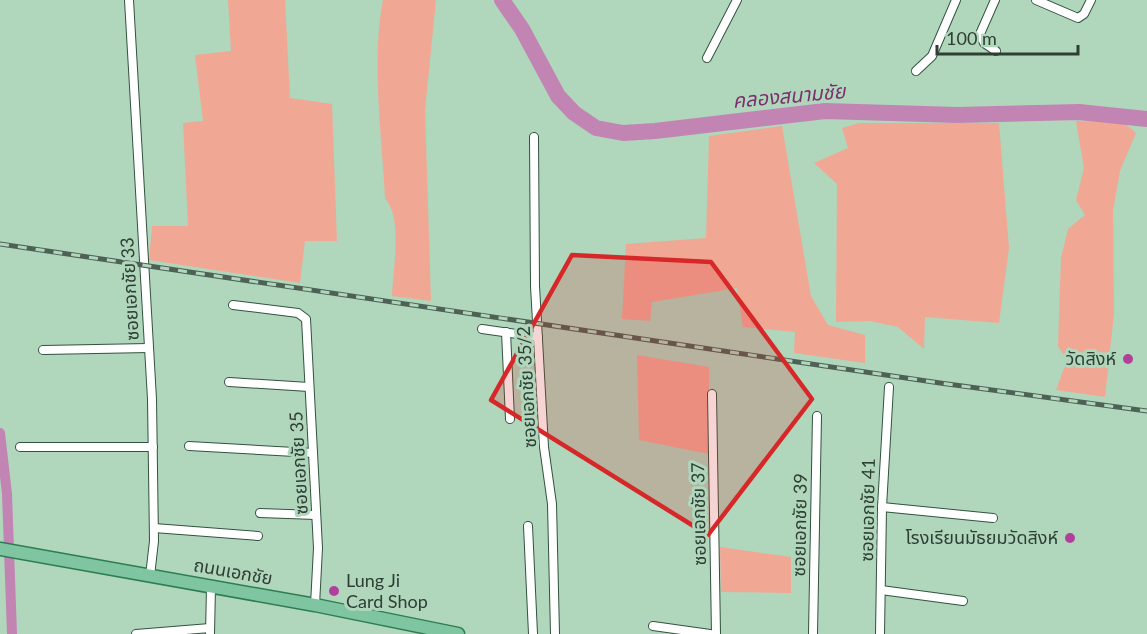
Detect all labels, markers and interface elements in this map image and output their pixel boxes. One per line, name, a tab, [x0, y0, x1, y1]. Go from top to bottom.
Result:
scale bar	[937, 18, 1078, 56]
text: 100 m	[946, 27, 997, 49]
water label: คลองสนามชัย	[732, 78, 848, 112]
street label: ซอยเอกชัย 33	[115, 237, 143, 341]
street label: ซอยเอกชัย 35/2	[512, 326, 540, 449]
place label: วัดสิงห์	[1066, 347, 1116, 369]
marker: วัดสิงห์	[1121, 352, 1135, 366]
street label: ซอยเอกชัย 35	[284, 411, 312, 515]
street label: ซอยเอกชัย 41	[855, 458, 879, 562]
street label: ซอยเอกชัย 37	[686, 462, 710, 566]
street label: ซอยเอกชัย 39	[787, 473, 811, 577]
place label: โรงเรียนมัธยมวัดสิงห์	[905, 526, 1058, 548]
marker: โรงเรียนมัธยมวัดสิงห์	[1063, 531, 1077, 545]
street label: ถนนเอกชัย	[192, 553, 274, 589]
place label: Lung Ji Card Shop	[346, 569, 428, 612]
marker: Lung Ji Card Shop	[327, 584, 341, 598]

